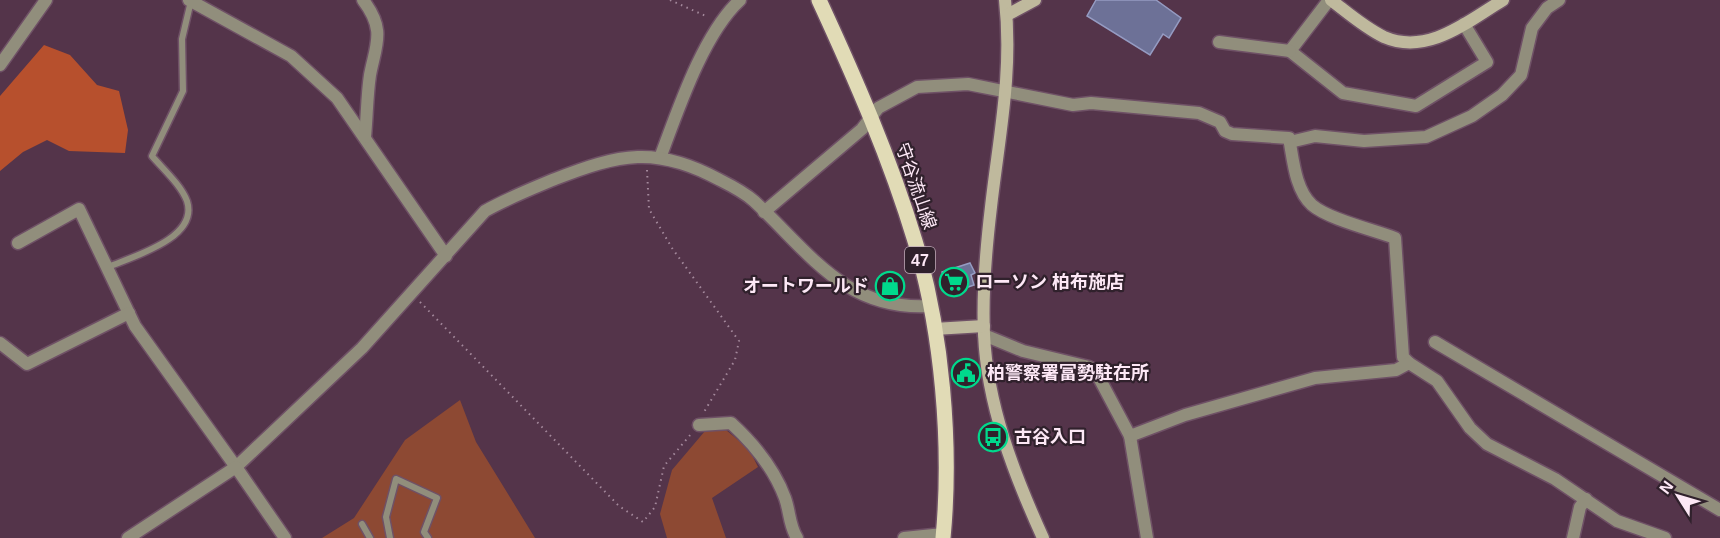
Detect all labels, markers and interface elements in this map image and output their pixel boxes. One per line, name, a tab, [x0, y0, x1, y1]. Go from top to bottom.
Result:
street label: 守谷流山線	[892, 140, 940, 232]
road number: 47	[905, 247, 935, 273]
supermarket icon: ローソン 柏布施店	[938, 266, 970, 298]
shop icon: オートワールド	[874, 270, 906, 302]
place label: ローソン 柏布施店	[975, 272, 1124, 292]
place label: オートワールド	[743, 276, 869, 296]
public building icon: 柏警察署富勢駐在所	[950, 357, 982, 389]
place label: 柏警察署富勢駐在所	[987, 363, 1149, 383]
bus stop icon: 古谷入口	[977, 421, 1009, 453]
place label: 古谷入口	[1014, 427, 1086, 447]
north arrow	[1648, 466, 1708, 526]
text: N	[1656, 478, 1677, 497]

